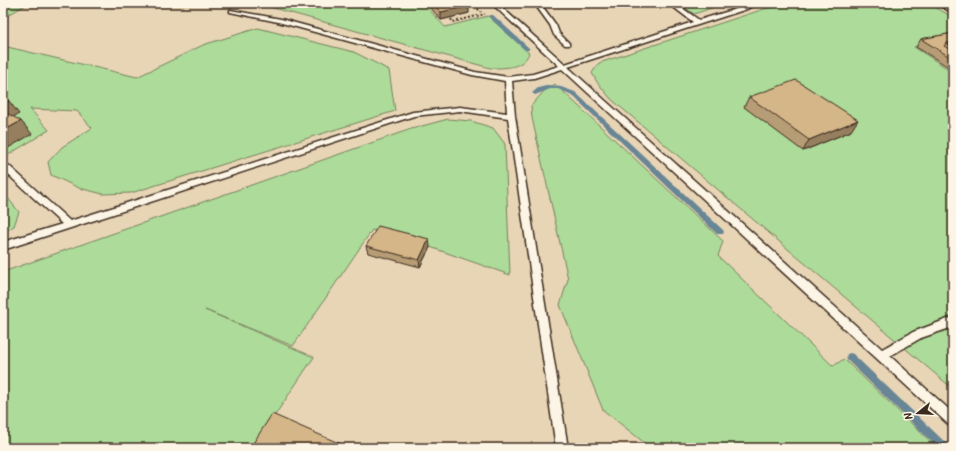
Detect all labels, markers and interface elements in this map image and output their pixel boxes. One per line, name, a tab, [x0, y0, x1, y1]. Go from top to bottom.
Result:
north arrow	[898, 393, 938, 433]
text: N	[900, 410, 919, 422]

